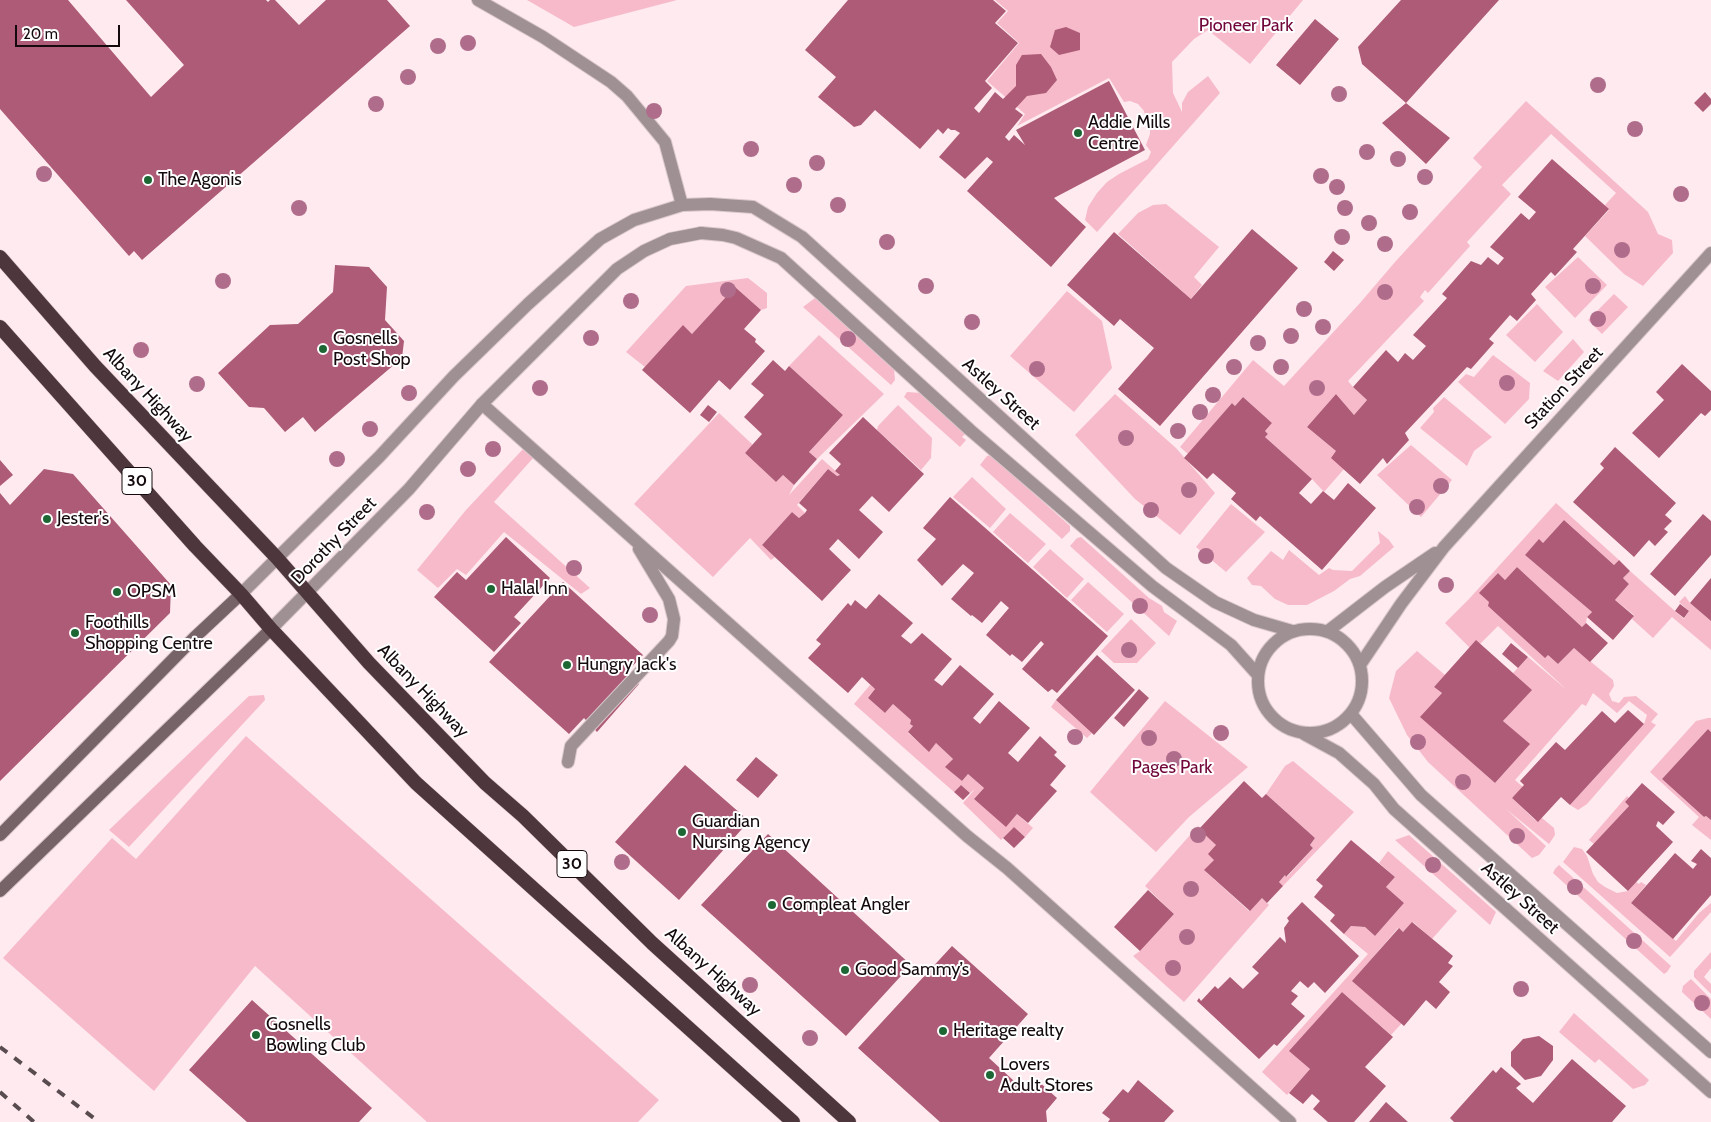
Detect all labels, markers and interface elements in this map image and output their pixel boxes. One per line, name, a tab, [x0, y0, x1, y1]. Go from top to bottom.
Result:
scale bar	[18, 15, 122, 47]
park label: Pioneer Park	[1199, 15, 1293, 37]
text: 20 m	[23, 25, 58, 43]
place label: Addie Mills Centre	[1088, 112, 1170, 154]
marker: Addie Mills Centre	[1072, 127, 1084, 139]
place label: The Agonis	[158, 169, 242, 191]
marker: The Agonis	[142, 174, 154, 186]
place label: Gosnells Post Shop	[333, 328, 411, 370]
street label: Station Street	[1520, 342, 1608, 434]
street label: Albany Highway	[98, 343, 198, 447]
marker: Gosnells Post Shop	[317, 343, 329, 355]
street label: Astley Street	[958, 353, 1044, 435]
road number: 30	[122, 468, 152, 494]
street label: Dorothy Street	[287, 493, 381, 589]
place label: Jester's	[57, 508, 109, 530]
marker: Jester's	[41, 513, 53, 525]
place label: Halal Inn	[501, 578, 568, 600]
place label: OPSM	[127, 581, 176, 603]
marker: Halal Inn	[485, 583, 497, 595]
marker: OPSM	[111, 586, 123, 598]
place label: Foothills Shopping Centre	[85, 612, 213, 654]
marker: Foothills Shopping Centre	[69, 627, 81, 639]
street label: Albany Highway	[373, 640, 473, 742]
place label: Hungry Jack's	[577, 654, 676, 676]
marker: Hungry Jack's	[561, 659, 573, 671]
park label: Pages Park	[1132, 757, 1212, 779]
place label: Guardian Nursing Agency	[692, 811, 810, 854]
marker: Guardian Nursing Agency	[676, 826, 688, 838]
road number: 30	[557, 851, 587, 878]
street label: Astley Street	[1477, 857, 1563, 939]
place label: Compleat Angler	[782, 894, 910, 916]
marker: Compleat Angler	[766, 899, 778, 911]
street label: Albany Highway	[660, 923, 766, 1021]
place label: Good Sammy’s	[855, 959, 969, 981]
marker: Good Sammy’s	[839, 964, 851, 976]
place label: Gosnells Bowling Club	[266, 1014, 366, 1056]
place label: Heritage realty	[953, 1020, 1064, 1042]
marker: Heritage realty	[937, 1025, 949, 1037]
marker: Gosnells Bowling Club	[250, 1029, 262, 1041]
place label: Lovers Adult Stores	[1000, 1054, 1093, 1096]
marker: Lovers Adult Stores	[984, 1069, 996, 1081]

